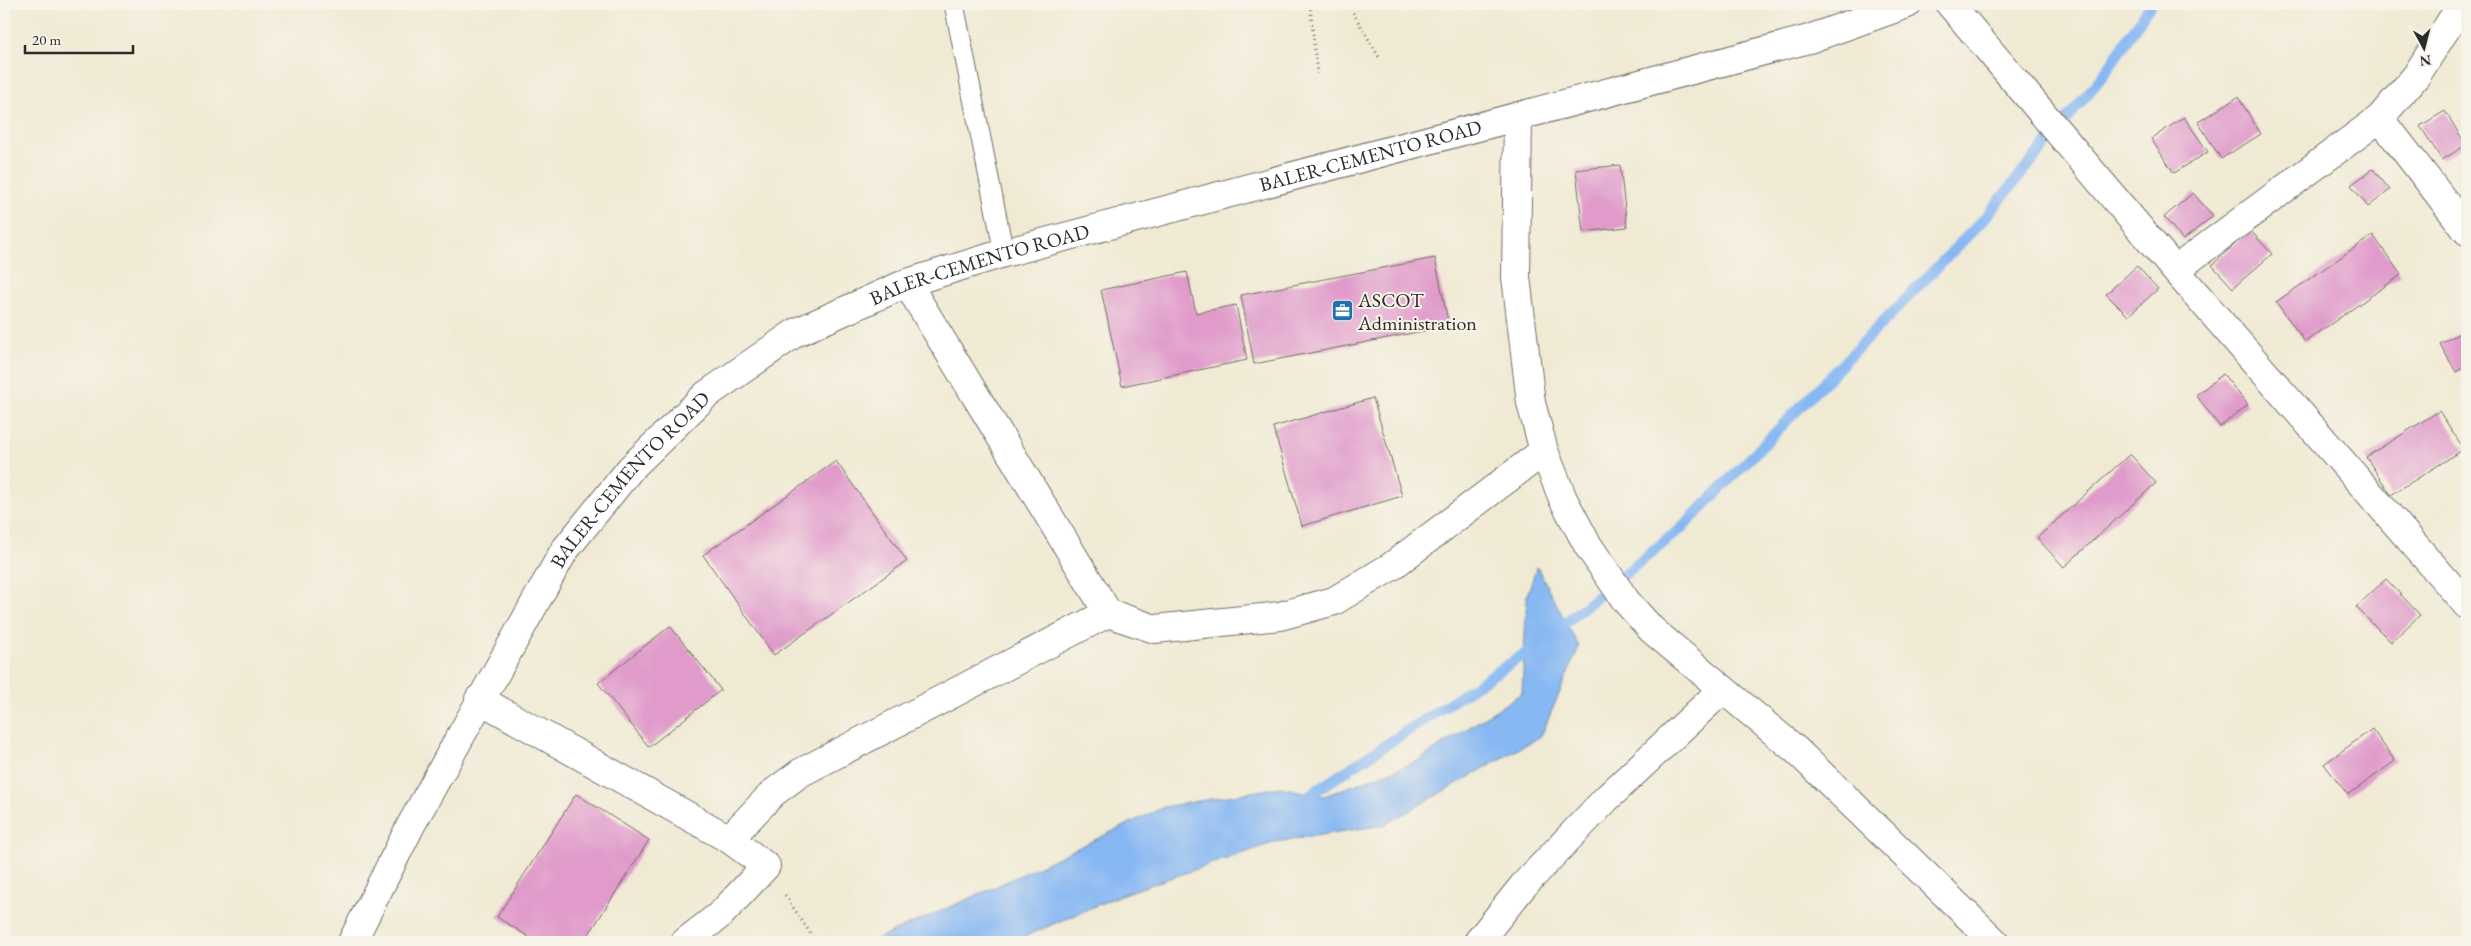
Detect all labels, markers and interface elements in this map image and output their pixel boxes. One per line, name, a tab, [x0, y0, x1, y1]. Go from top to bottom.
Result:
scale bar	[25, 22, 132, 54]
north arrow	[2398, 22, 2448, 72]
text: 20 m	[32, 30, 61, 49]
text: N	[2418, 51, 2432, 71]
street label: BALER-CEMENTO ROAD	[1256, 114, 1484, 198]
street label: BALER-CEMENTO ROAD	[865, 218, 1092, 311]
place label: ASCOT Administration	[1357, 287, 1477, 336]
office icon: ASCOT Administration	[1330, 299, 1354, 323]
street label: BALER-CEMENTO ROAD	[544, 385, 715, 573]

